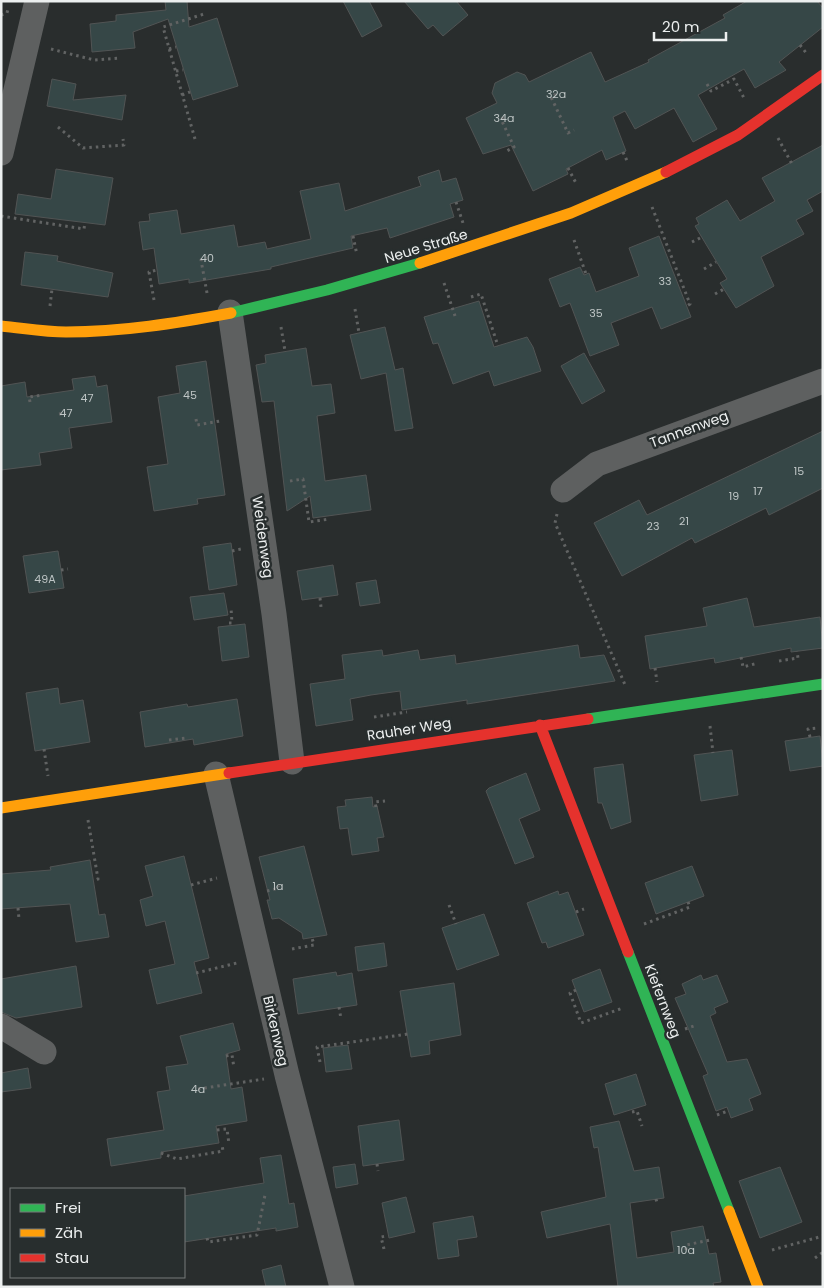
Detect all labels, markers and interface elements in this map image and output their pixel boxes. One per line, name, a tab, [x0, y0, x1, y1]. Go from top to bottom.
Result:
scale bar	[654, 10, 726, 42]
text: 20 m	[662, 16, 700, 37]
house number: 32a	[546, 86, 566, 102]
house number: 34a	[494, 110, 514, 126]
street label: Neue Straße	[382, 224, 470, 268]
house number: 40	[200, 250, 214, 266]
house number: 33	[659, 273, 671, 289]
house number: 35	[589, 305, 603, 321]
house number: 45	[183, 387, 197, 403]
house number: 47	[81, 390, 93, 406]
house number: 47	[60, 405, 72, 421]
street label: Tannenweg	[647, 406, 731, 452]
house number: 15	[794, 463, 804, 479]
house number: 17	[753, 483, 763, 499]
house number: 19	[729, 488, 739, 504]
street label: Weidenweg	[247, 495, 279, 579]
house number: 21	[679, 513, 689, 529]
house number: 23	[647, 518, 659, 534]
house number: 49A	[34, 571, 56, 587]
street label: Rauher Weg	[365, 712, 453, 746]
house number: 1a	[273, 878, 283, 894]
street label: Kiefernweg	[640, 961, 686, 1041]
street label: Birkenweg	[258, 994, 294, 1068]
house number: 4a	[191, 1081, 205, 1097]
legend	[10, 1188, 185, 1278]
text: Frei	[55, 1197, 81, 1218]
text: Zäh	[55, 1222, 83, 1243]
house number: 10a	[677, 1242, 695, 1258]
text: Stau	[55, 1247, 89, 1268]

